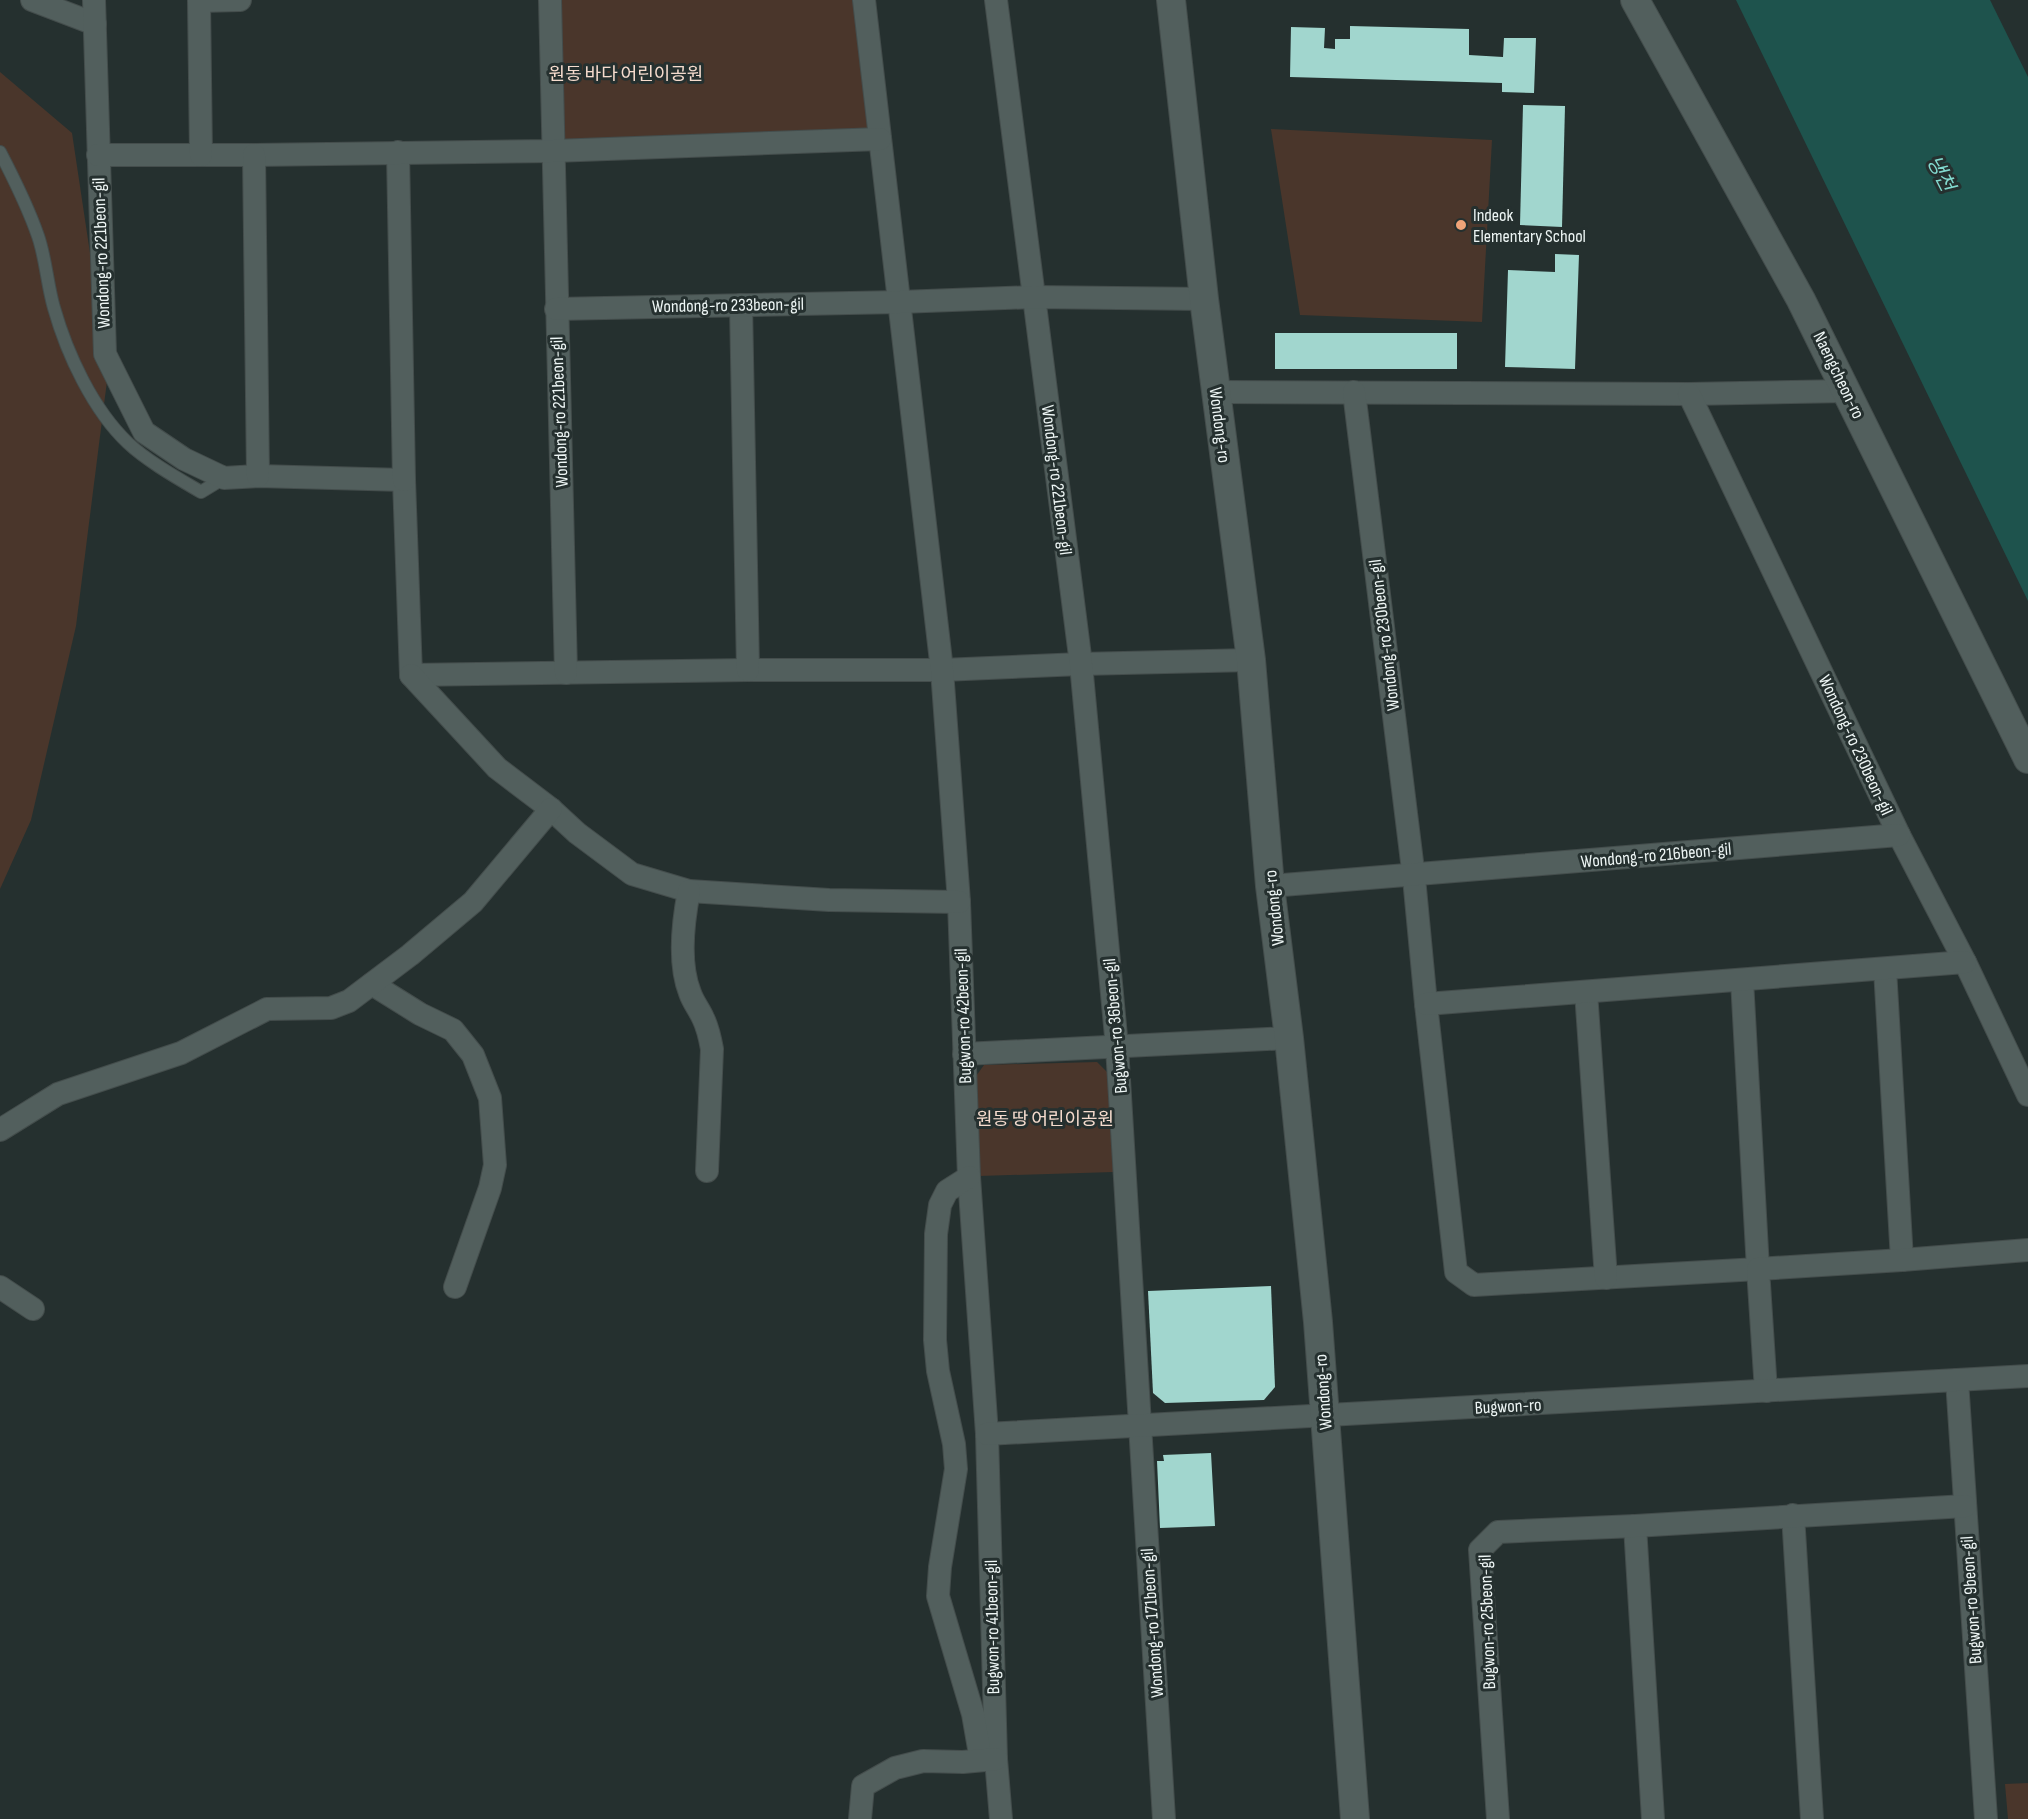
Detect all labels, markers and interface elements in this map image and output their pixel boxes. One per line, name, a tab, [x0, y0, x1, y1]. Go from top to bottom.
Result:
park label: 원동 바다 어린이공원	[549, 64, 703, 85]
water label: 냉천	[1921, 152, 1960, 198]
street label: Wondong-ro 221beon-gil	[88, 177, 115, 329]
place label: Indeok Elementary School	[1473, 205, 1586, 247]
marker: Indeok Elementary School	[1454, 218, 1468, 232]
street label: Wondong-ro 233beon-gil	[652, 294, 804, 317]
street label: Naengcheon-ro	[1808, 328, 1869, 422]
street label: Wondong-ro 221beon-gil	[546, 336, 573, 488]
street label: Wondong-ro	[1204, 386, 1235, 464]
street label: Wondong-ro 221beon-gil	[1037, 404, 1076, 556]
street label: Wondong-ro 230beon-gil	[1365, 558, 1404, 712]
street label: Wondong-ro 230beon-gil	[1814, 672, 1897, 819]
street label: Wondong-ro 216beon-gil	[1580, 838, 1732, 873]
street label: Wondong-ro	[1260, 869, 1289, 947]
street label: Bugwon-ro 42beon-gil	[951, 948, 976, 1084]
street label: Bugwon-ro 36beon-gil	[1099, 957, 1132, 1095]
park label: 원동 땅 어린이공원	[976, 1109, 1114, 1130]
street label: Wondong-ro	[1310, 1353, 1337, 1431]
street label: Bugwon-ro	[1474, 1394, 1542, 1419]
street label: Bugwon-ro 9beon-gil	[1957, 1535, 1986, 1665]
street label: Wondong-ro 171beon-gil	[1137, 1548, 1168, 1698]
street label: Bugwon-ro 25beon-gil	[1475, 1554, 1500, 1690]
street label: Bugwon-ro 41beon-gil	[981, 1560, 1004, 1694]

